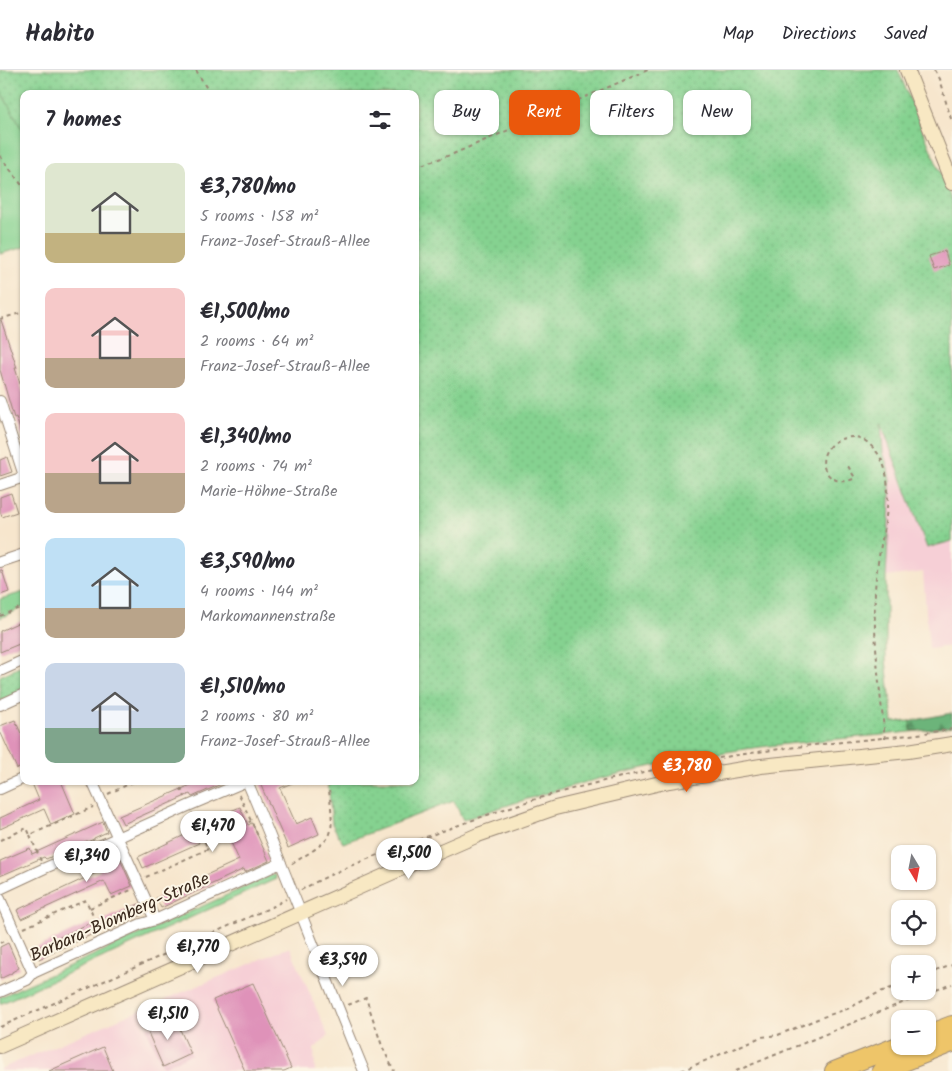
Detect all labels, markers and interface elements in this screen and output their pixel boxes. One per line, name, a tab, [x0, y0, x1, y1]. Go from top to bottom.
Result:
text: Habito	[25, 15, 94, 54]
text: Map	[722, 20, 754, 49]
text: Directions	[782, 20, 856, 49]
text: Saved	[884, 20, 927, 49]
chip: Buy	[434, 90, 499, 135]
chip: Rent	[509, 90, 580, 135]
chip: Filters	[590, 90, 673, 135]
chip: New	[683, 90, 751, 135]
text: 7 homes	[45, 104, 122, 137]
icon: filters	[366, 106, 394, 134]
text: €3,780/mo	[200, 171, 296, 204]
icon: home	[85, 183, 145, 243]
text: 5 rooms · 158 m²	[200, 204, 318, 229]
text: Franz-Josef-Strauß-Allee	[200, 229, 370, 254]
text: €1,500/mo	[200, 296, 290, 329]
icon: home	[85, 308, 145, 368]
text: 2 rooms · 64 m²	[200, 329, 313, 354]
text: Franz-Josef-Strauß-Allee	[200, 354, 370, 379]
text: €1,340/mo	[200, 421, 292, 454]
icon: home	[85, 433, 145, 493]
text: 2 rooms · 74 m²	[200, 454, 312, 479]
text: Marie-Höhne-Straße	[200, 479, 337, 504]
text: €3,590/mo	[200, 546, 295, 579]
icon: home	[85, 558, 145, 618]
text: 4 rooms · 144 m²	[200, 579, 318, 604]
text: Markomannenstraße	[200, 604, 336, 629]
text: €1,510/mo	[200, 671, 286, 704]
icon: home	[85, 683, 145, 743]
text: 2 rooms · 80 m²	[200, 704, 313, 729]
text: Franz-Josef-Strauß-Allee	[200, 729, 370, 754]
pin: €3,780	[646, 750, 728, 793]
text: €3,780	[663, 754, 711, 779]
pin: €1,470	[172, 810, 254, 853]
text: €1,470	[191, 814, 235, 839]
pin: €1,500	[368, 838, 450, 880]
pin: €1,340	[46, 840, 128, 883]
text: €1,500	[387, 841, 431, 866]
text: €1,340	[65, 844, 109, 869]
north arrow	[891, 845, 936, 890]
map controls	[891, 845, 936, 1055]
street label: Barbara-Blomberg-Straße	[25, 865, 215, 971]
button: locate	[891, 900, 936, 945]
pin: €1,770	[157, 932, 239, 974]
text: €1,770	[177, 935, 219, 960]
pin: €3,590	[302, 944, 384, 987]
text: €3,590	[319, 948, 367, 973]
button: +	[891, 955, 936, 1000]
pin: €1,510	[127, 998, 209, 1041]
text: €1,510	[148, 1002, 188, 1027]
button: −	[891, 1010, 936, 1055]

